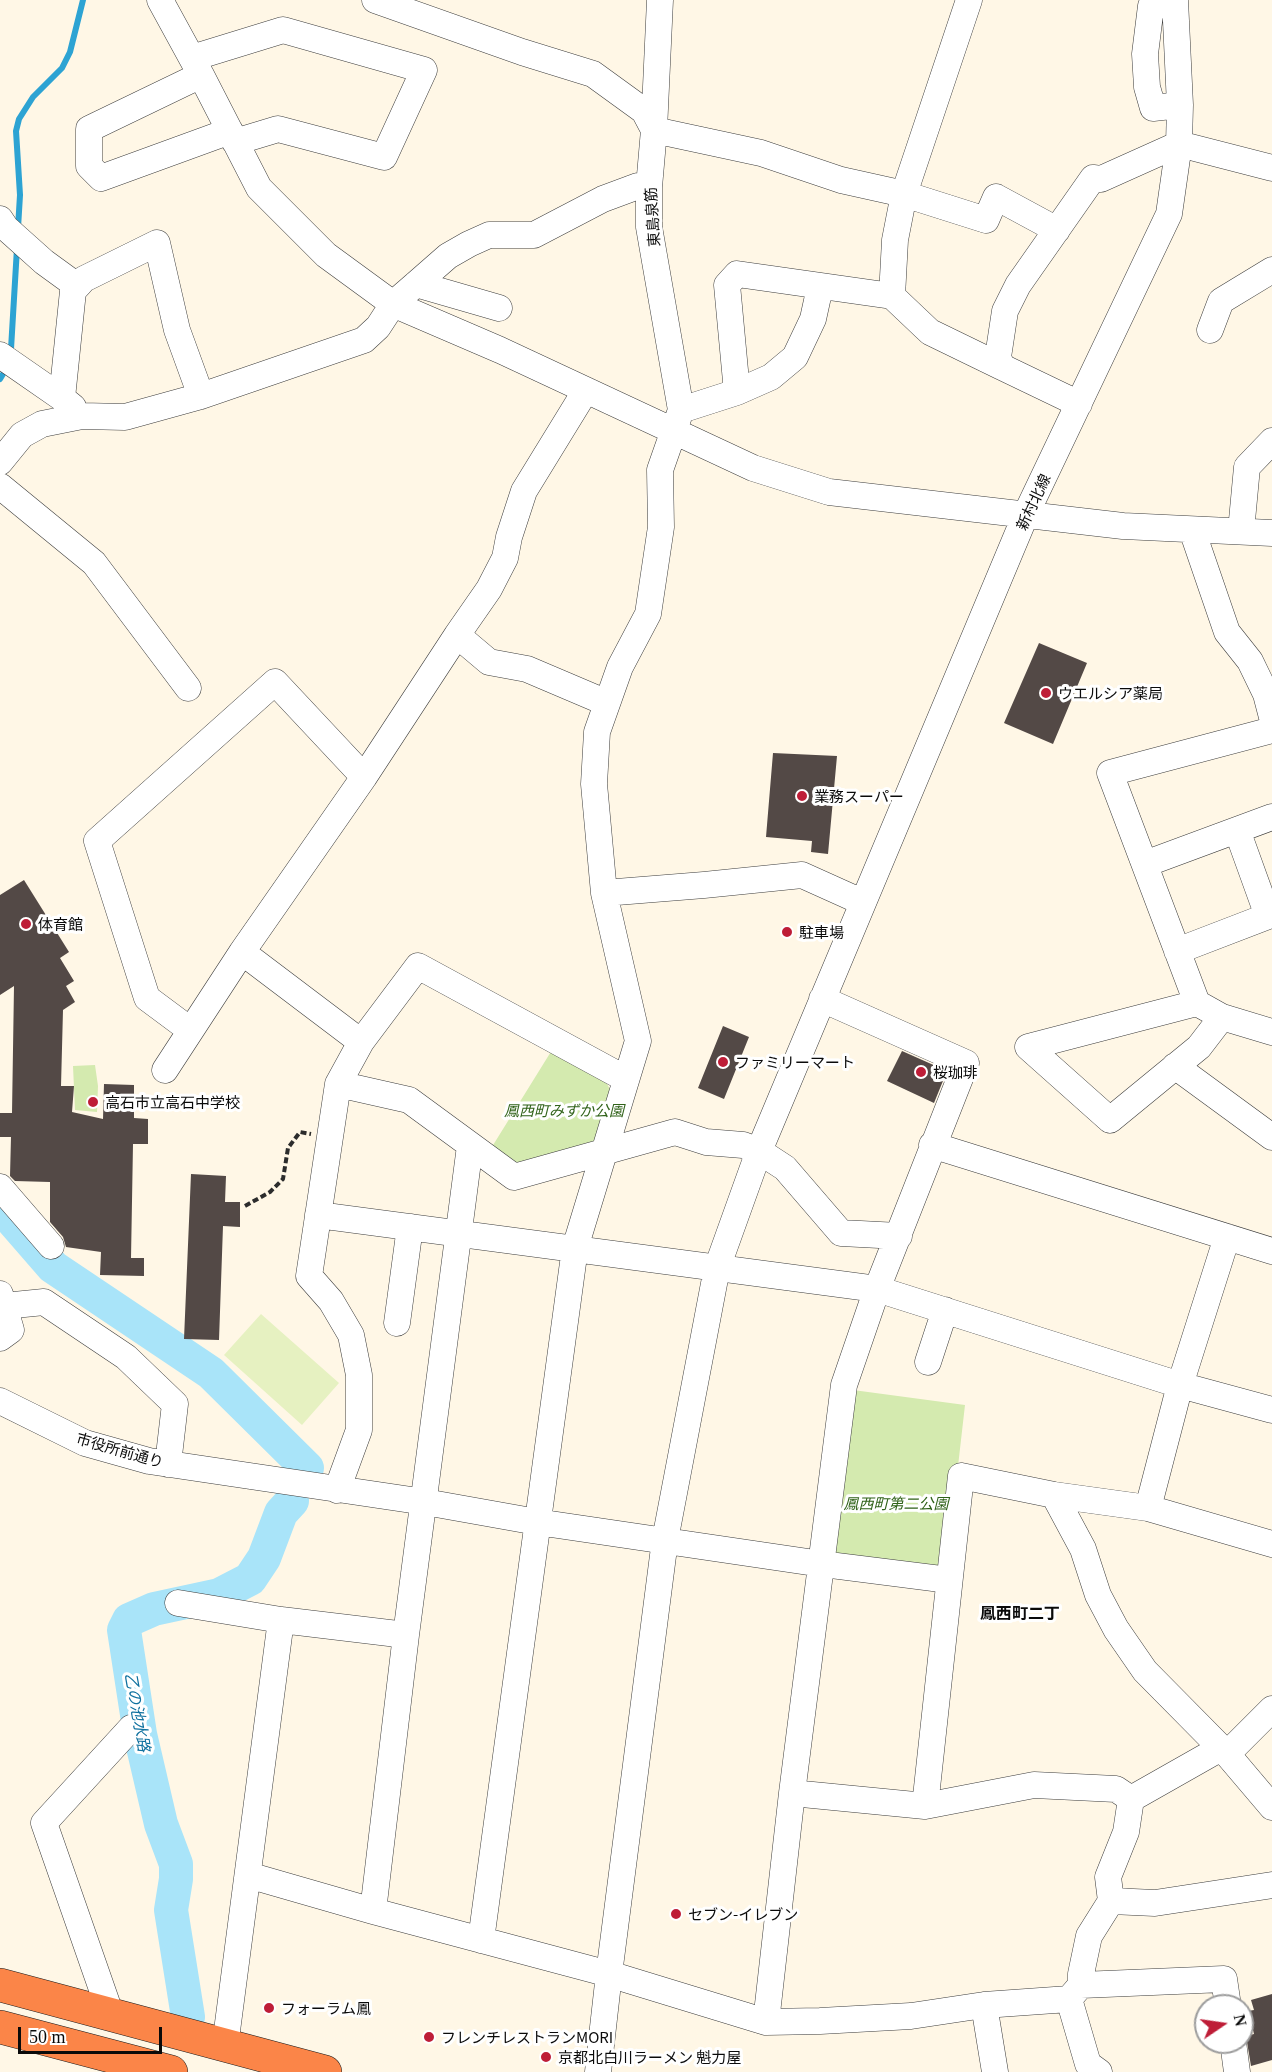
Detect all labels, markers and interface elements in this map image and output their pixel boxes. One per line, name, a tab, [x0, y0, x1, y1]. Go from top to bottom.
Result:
street label: 東島泉筋	[641, 186, 663, 248]
street label: 新村北線	[1012, 471, 1054, 533]
place label: ウエルシア薬局	[1058, 684, 1163, 702]
marker: ウエルシア薬局	[1039, 686, 1053, 700]
place label: 業務スーパー	[814, 787, 904, 805]
marker: 業務スーパー	[795, 789, 809, 803]
place label: 体育館	[38, 915, 83, 933]
marker: 体育館	[19, 917, 33, 931]
place label: 駐車場	[799, 923, 844, 941]
marker: 駐車場	[780, 925, 794, 939]
place label: ファミリーマート	[735, 1053, 855, 1071]
marker: ファミリーマート	[716, 1055, 730, 1069]
place label: 桜珈琲	[933, 1063, 978, 1081]
marker: 桜珈琲	[914, 1065, 928, 1079]
place label: 高石市立高石中学校	[105, 1093, 240, 1111]
marker: 高石市立高石中学校	[86, 1095, 100, 1109]
park label: 鳳西町みずか公園	[504, 1101, 624, 1119]
street label: 市役所前通り	[74, 1429, 166, 1471]
park label: 鳳西町第二公園	[844, 1494, 948, 1512]
district label: 鳳西町二丁	[980, 1603, 1060, 1623]
water label: 乙の池水路	[122, 1671, 154, 1753]
place label: セブン-イレブン	[688, 1905, 798, 1923]
marker: セブン-イレブン	[669, 1907, 683, 1921]
north arrow	[1194, 1994, 1254, 2054]
place label: フォーラム鳳	[281, 1999, 371, 2017]
marker: フォーラム鳳	[262, 2001, 276, 2015]
text: N	[1230, 2013, 1250, 2028]
scale bar	[21, 2015, 165, 2053]
text: 50 m	[29, 2027, 66, 2047]
place label: フレンチレストランMORI	[441, 2028, 613, 2046]
marker: フレンチレストランMORI	[422, 2030, 436, 2044]
place label: 京都北白川ラーメン 魁力屋	[558, 2048, 741, 2066]
marker: 京都北白川ラーメン 魁力屋	[539, 2050, 553, 2064]

